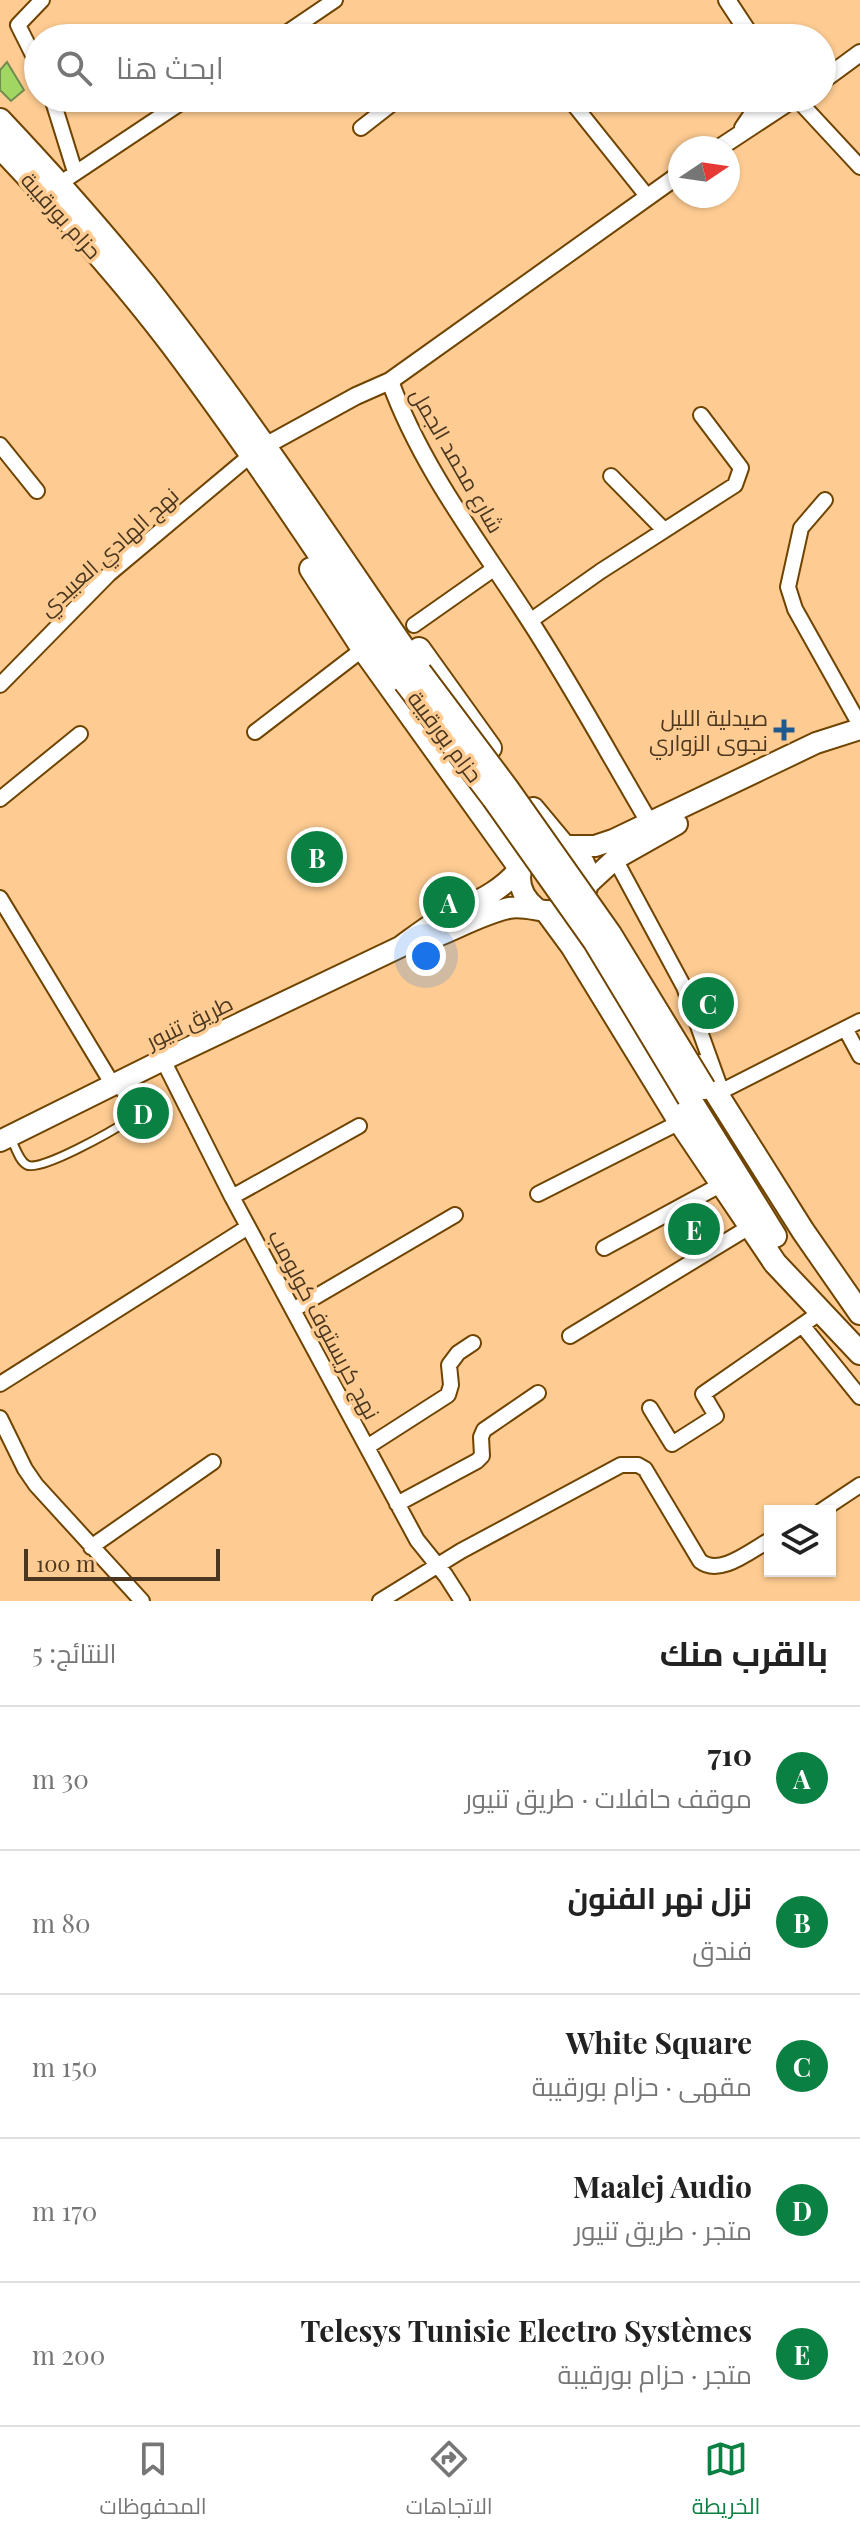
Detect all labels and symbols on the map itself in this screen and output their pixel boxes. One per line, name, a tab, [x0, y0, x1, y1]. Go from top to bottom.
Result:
north arrow	[668, 136, 740, 208]
street label: حزام بورقيبة	[13, 165, 109, 266]
street label: شارع محمد الجمل	[403, 382, 512, 539]
street label: نهج الهادي العبيدي	[31, 480, 187, 624]
street label: حزام بورقيبة	[400, 684, 490, 789]
place label: صيدلية الليل نجوى الزواري	[649, 702, 768, 760]
marker: صيدلية الليل نجوى الزواري	[775, 721, 793, 739]
pin: B	[291, 827, 343, 887]
pin: A	[423, 872, 475, 932]
your location	[406, 936, 446, 976]
pin: C	[682, 973, 734, 1033]
street label: طريق تنيور	[139, 987, 237, 1056]
pin: D	[117, 1083, 169, 1143]
pin: E	[668, 1199, 720, 1259]
street label: نهج كريستوف كولومب	[261, 1224, 388, 1425]
scale bar	[24, 1545, 220, 1581]

